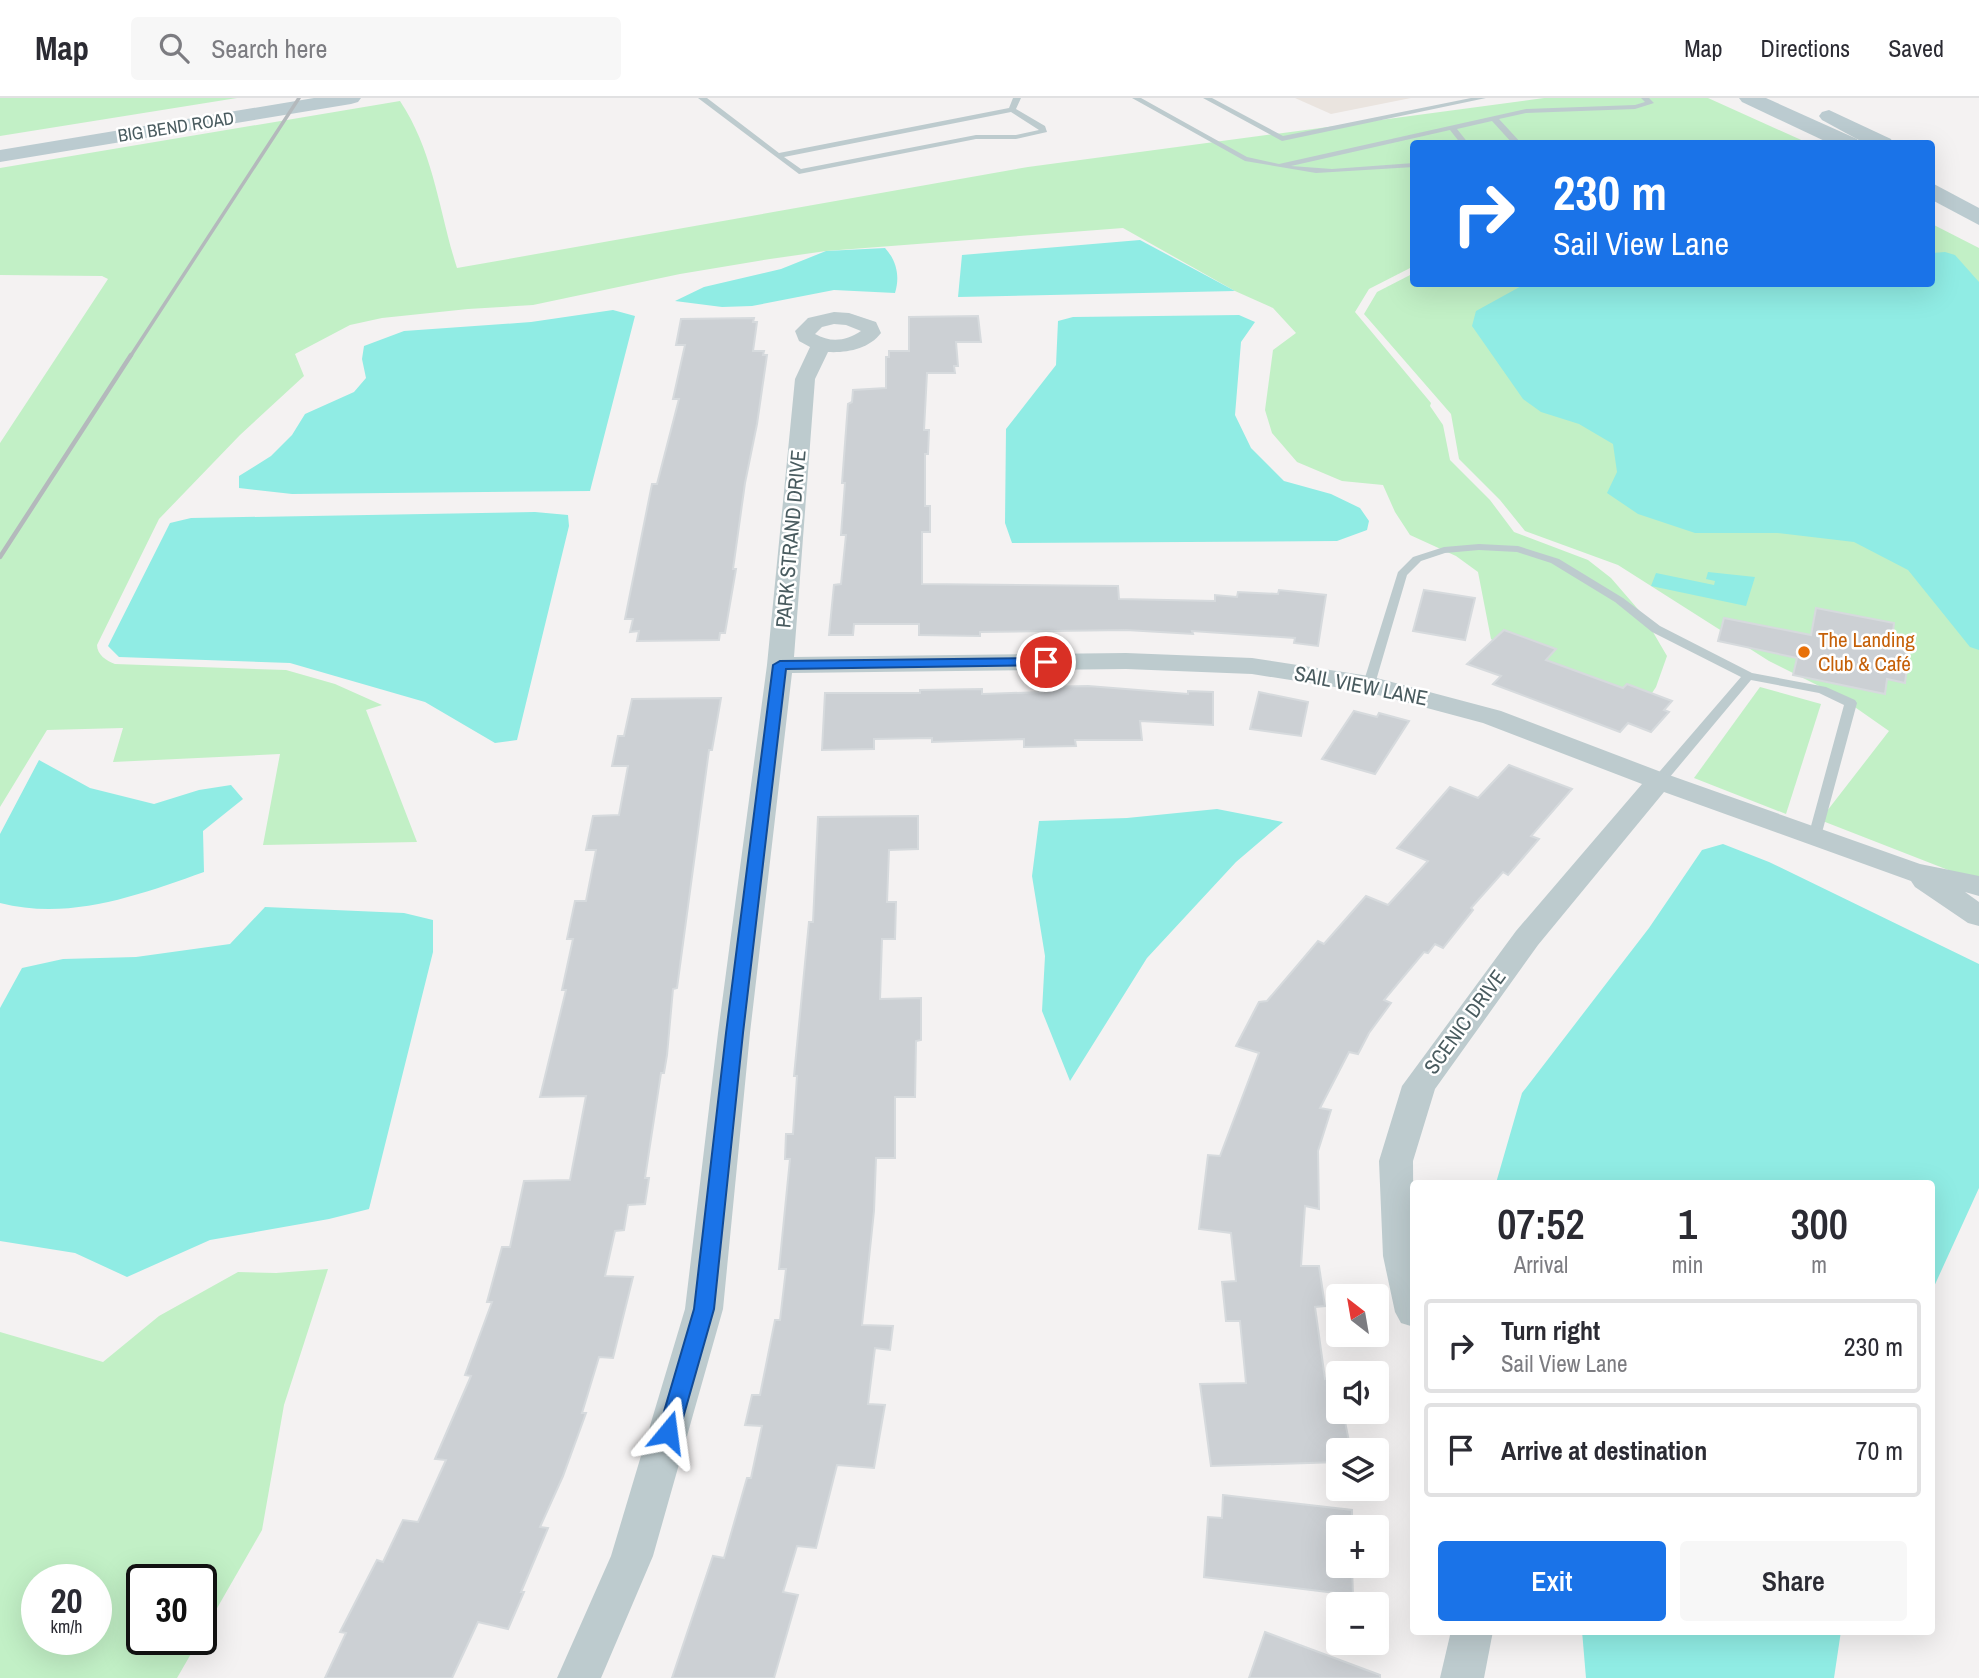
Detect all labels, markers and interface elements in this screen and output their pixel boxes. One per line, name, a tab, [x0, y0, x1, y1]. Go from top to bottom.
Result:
search box	[131, 17, 621, 80]
text: Map	[35, 26, 89, 70]
icon: search	[155, 29, 193, 67]
text: Search here	[211, 31, 327, 66]
text: Map	[1684, 32, 1722, 64]
text: Directions	[1760, 32, 1850, 64]
text: Saved	[1888, 32, 1944, 64]
street label: BIG BEND ROAD	[116, 105, 236, 148]
text: 230 m	[1553, 159, 1667, 225]
icon: right	[1438, 168, 1529, 259]
text: Sail View Lane	[1553, 222, 1729, 265]
street label: PARK STRAND DRIVE	[768, 449, 813, 629]
place label: The Landing Club & Café	[1818, 625, 1915, 678]
pin	[1016, 632, 1076, 692]
icon: arrive	[1027, 643, 1065, 681]
marker: The Landing Club & Café	[1796, 644, 1812, 660]
street label: SAIL VIEW LANE	[1292, 658, 1430, 713]
street label: SCENIC DRIVE	[1417, 964, 1512, 1080]
text: 07:52	[1497, 1196, 1585, 1252]
text: 1	[1678, 1196, 1697, 1252]
text: 300	[1790, 1196, 1848, 1252]
text: Arrival	[1514, 1249, 1568, 1280]
text: min	[1672, 1249, 1703, 1280]
text: m	[1811, 1249, 1827, 1280]
north arrow	[1326, 1284, 1390, 1348]
map controls	[1326, 1284, 1389, 1655]
text: Turn right	[1501, 1313, 1600, 1348]
icon: right	[1442, 1327, 1480, 1365]
text: 230 m	[1844, 1329, 1903, 1364]
text: Sail View Lane	[1501, 1348, 1628, 1379]
button: sound	[1326, 1361, 1389, 1424]
position arrow	[631, 1395, 705, 1469]
icon: arrive	[1442, 1431, 1480, 1469]
text: Arrive at destination	[1501, 1433, 1707, 1468]
text: 70 m	[1856, 1433, 1903, 1468]
button: layers	[1326, 1438, 1389, 1501]
button: +	[1326, 1515, 1389, 1578]
button: Exit	[1438, 1541, 1666, 1621]
button: Share	[1680, 1541, 1907, 1621]
speed limit sign: 30	[126, 1564, 217, 1655]
text: 20	[51, 1577, 82, 1624]
button: −	[1326, 1592, 1389, 1655]
text: km/h	[51, 1614, 83, 1639]

